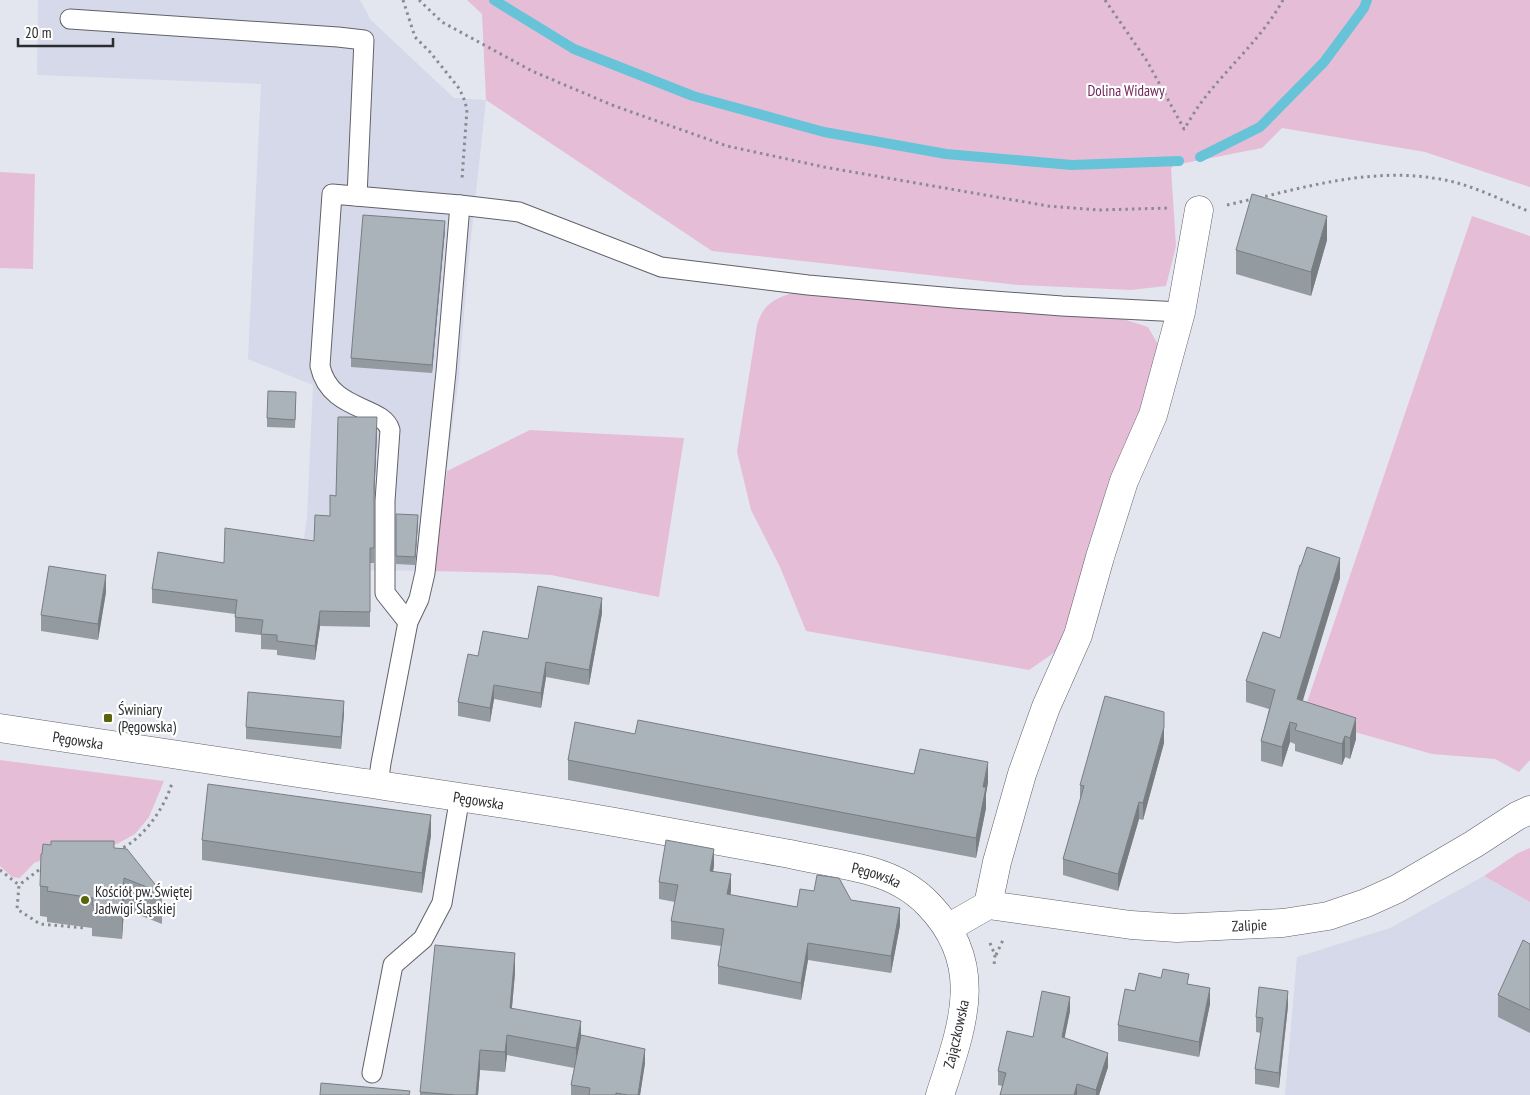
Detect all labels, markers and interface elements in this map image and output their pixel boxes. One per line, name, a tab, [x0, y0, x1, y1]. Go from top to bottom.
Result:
scale bar	[18, 15, 112, 47]
text: 20 m	[25, 23, 51, 42]
park label: Dolina Widawy	[1087, 81, 1165, 100]
place label: Świniary (Pęgowska)	[118, 700, 176, 736]
marker: Świniary (Pęgowska)	[102, 712, 114, 724]
street label: Pęgowska	[51, 727, 105, 753]
street label: Pęgowska	[452, 787, 505, 813]
street label: Pęgowska	[850, 857, 905, 891]
place label: Kościół pw. Świętej Jadwigi Śląskiej	[94, 882, 193, 918]
marker: Kościół pw. Świętej Jadwigi Śląskiej	[79, 894, 91, 906]
street label: Zalipie	[1231, 914, 1267, 935]
street label: Zajączkowska	[939, 998, 973, 1070]

